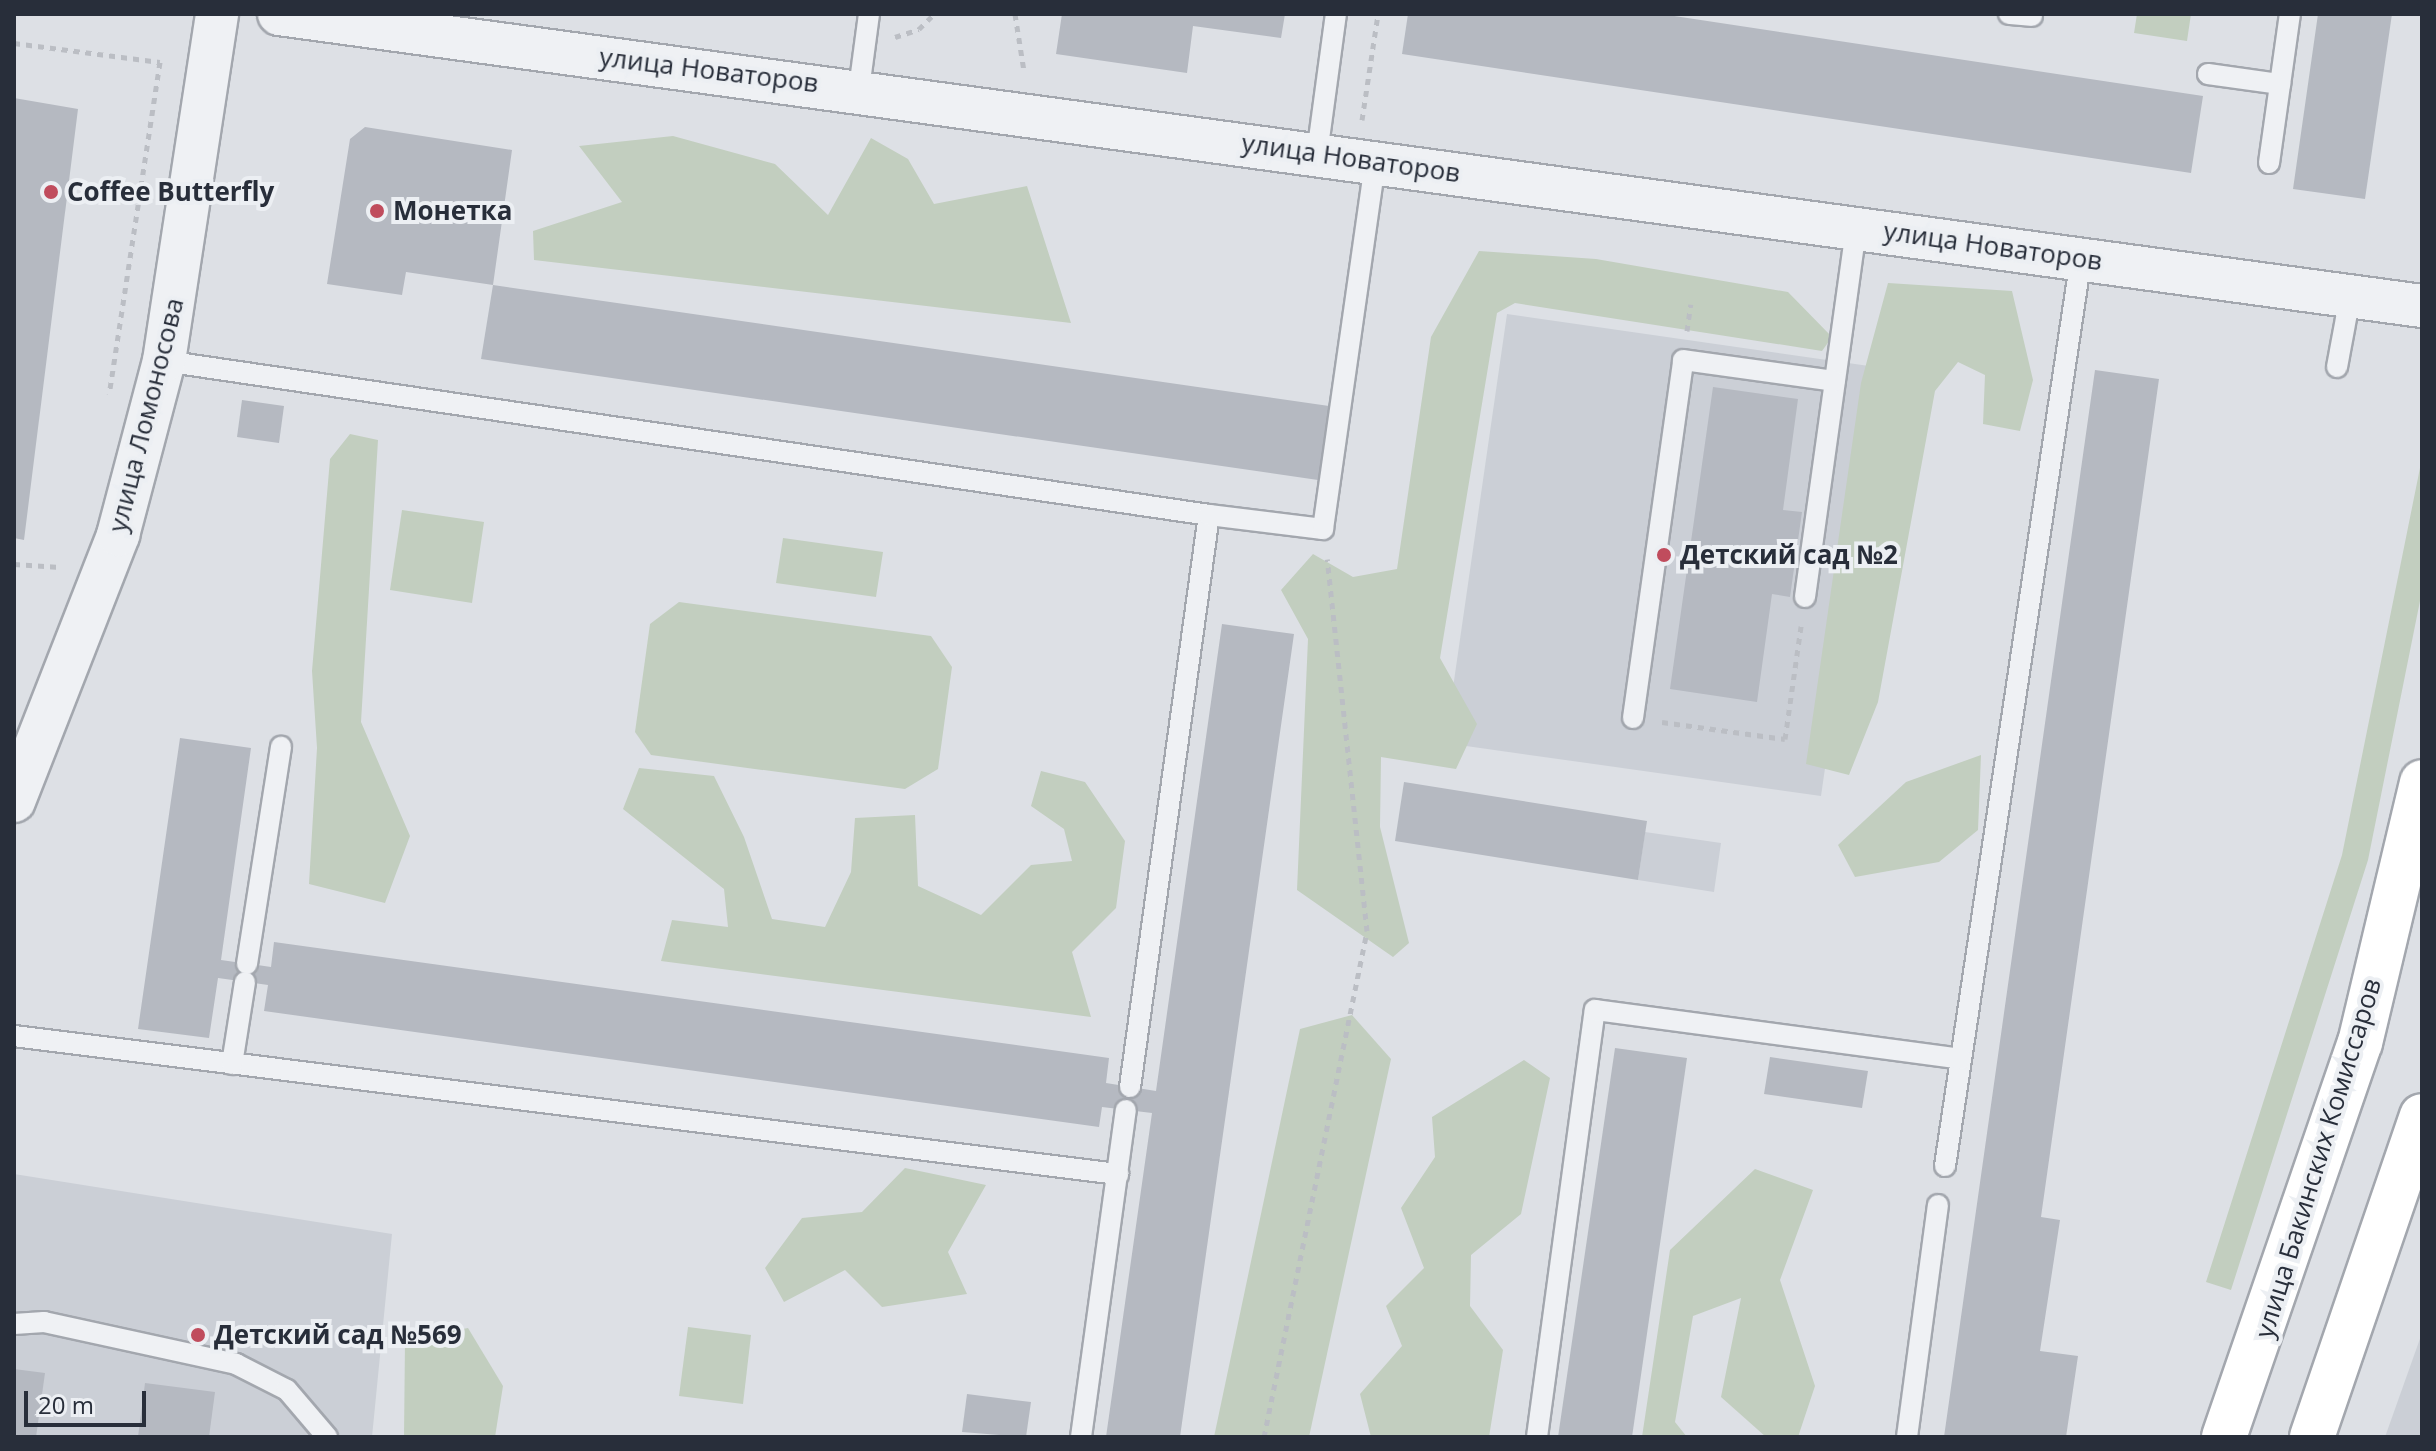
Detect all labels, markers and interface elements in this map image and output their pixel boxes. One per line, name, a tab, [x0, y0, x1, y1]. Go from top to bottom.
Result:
street label: улица Новаторов	[598, 41, 820, 99]
street label: улица Новаторов	[1240, 127, 1462, 189]
place label: Coffee Butterfly	[67, 176, 274, 208]
marker: Coffee Butterfly	[42, 183, 60, 201]
place label: Монетка	[393, 195, 512, 227]
marker: Монетка	[368, 202, 386, 220]
street label: улица Новаторов	[1882, 215, 2104, 277]
street label: улица Ломоносова	[102, 295, 190, 535]
place label: Детский сад №2	[1680, 539, 1898, 571]
marker: Детский сад №2	[1655, 546, 1673, 564]
street label: улица Бакинских Комиссаров	[2248, 974, 2388, 1342]
place label: Детский сад №569	[214, 1319, 462, 1351]
marker: Детский сад №569	[189, 1326, 207, 1344]
scale bar	[28, 1375, 150, 1425]
text: 20 m	[38, 1388, 94, 1421]

